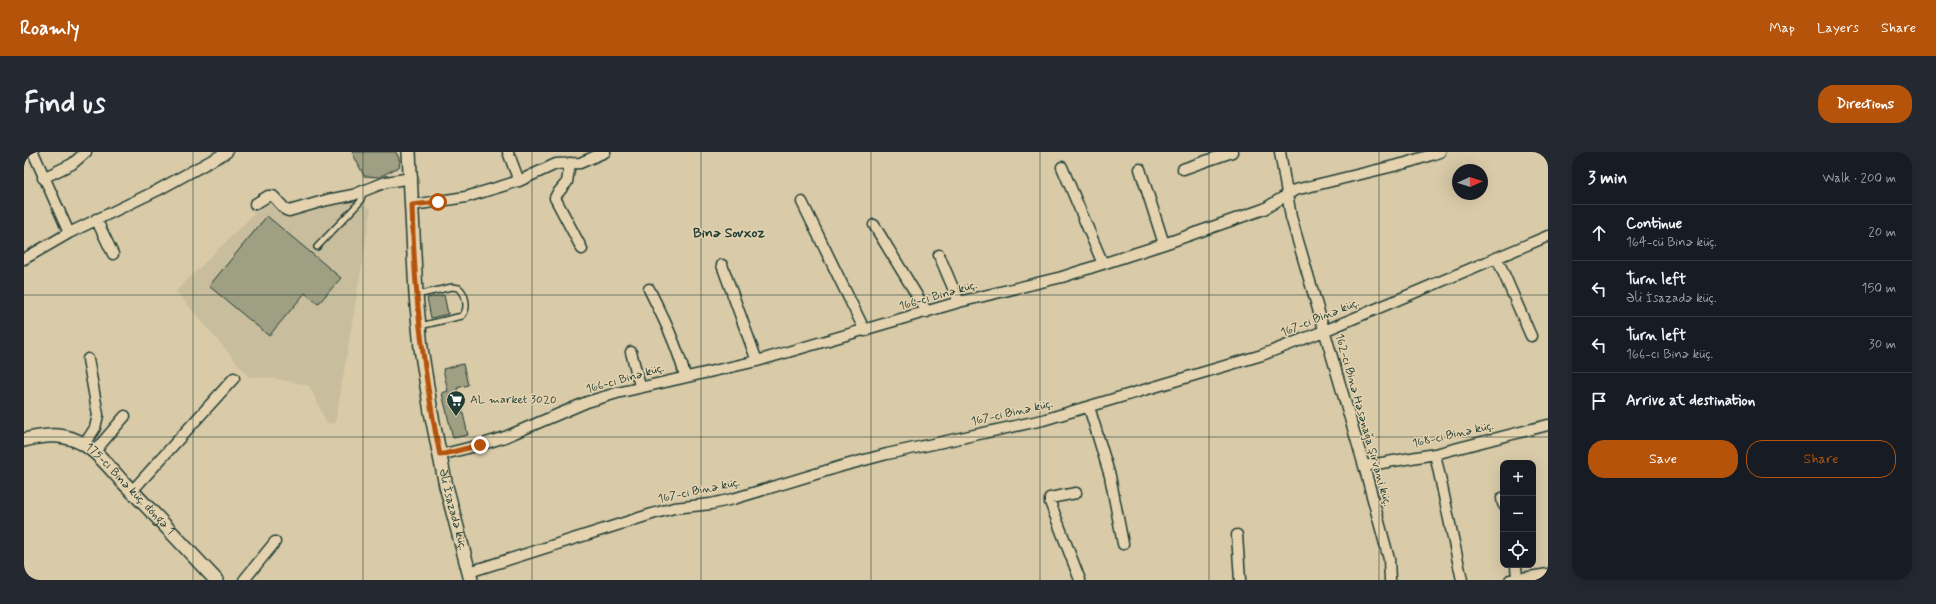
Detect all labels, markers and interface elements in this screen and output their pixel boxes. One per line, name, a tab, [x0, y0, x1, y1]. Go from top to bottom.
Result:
text: Roamly	[20, 16, 79, 41]
text: Map	[1769, 19, 1795, 37]
text: Layers	[1817, 19, 1859, 37]
text: Share	[1881, 19, 1916, 37]
button: Directions	[1818, 85, 1912, 123]
text: Find us	[24, 86, 105, 123]
north arrow	[1452, 164, 1488, 200]
text: 3 min	[1588, 167, 1627, 189]
text: Walk · 200 m	[1822, 170, 1896, 187]
route start	[429, 193, 447, 211]
text: Continue	[1626, 214, 1682, 234]
icon: ahead	[1588, 222, 1610, 244]
district label: Binə Sovxoz	[693, 224, 765, 242]
text: 20 m	[1868, 224, 1896, 241]
text: 164-cü Binə küç.	[1626, 234, 1717, 251]
text: Turn left	[1626, 270, 1686, 290]
street label: 166-cı Binə küç.	[897, 277, 979, 315]
icon: left	[1588, 278, 1610, 300]
text: 150 m	[1862, 280, 1896, 297]
text: Əli İsazadə küç.	[1626, 290, 1717, 307]
street label: 167-ci Binə küç.	[1278, 295, 1362, 341]
text: Turn left	[1626, 326, 1686, 346]
street label: 162-ci Binə Həsənağa Şirvani küç.	[1331, 332, 1395, 508]
icon: left	[1588, 334, 1610, 356]
text: 30 m	[1869, 336, 1896, 353]
text: 166-cı Binə küç.	[1626, 346, 1713, 363]
street label: 166-cı Binə küç.	[584, 360, 666, 398]
supermarket icon: AL market 3020	[445, 389, 467, 417]
icon: arrive	[1588, 390, 1610, 412]
text: Arrive at destination	[1626, 391, 1755, 411]
place label: AL market 3020	[470, 392, 557, 408]
street label: 167-ci Binə küç.	[970, 396, 1054, 430]
street label: 168-ci Binə küç.	[1411, 418, 1495, 452]
route end	[471, 436, 489, 454]
street label: 175-cı Binə küç. döngə 1	[82, 439, 178, 539]
button: Save	[1588, 440, 1738, 478]
button: Share	[1746, 440, 1896, 478]
map controls	[1500, 460, 1536, 568]
button: +	[1500, 460, 1536, 496]
street label: Əli İsazadə küç.	[435, 467, 471, 552]
street label: 167-ci Binə küç.	[657, 475, 741, 507]
button: −	[1500, 496, 1536, 532]
button: locate	[1500, 532, 1536, 568]

